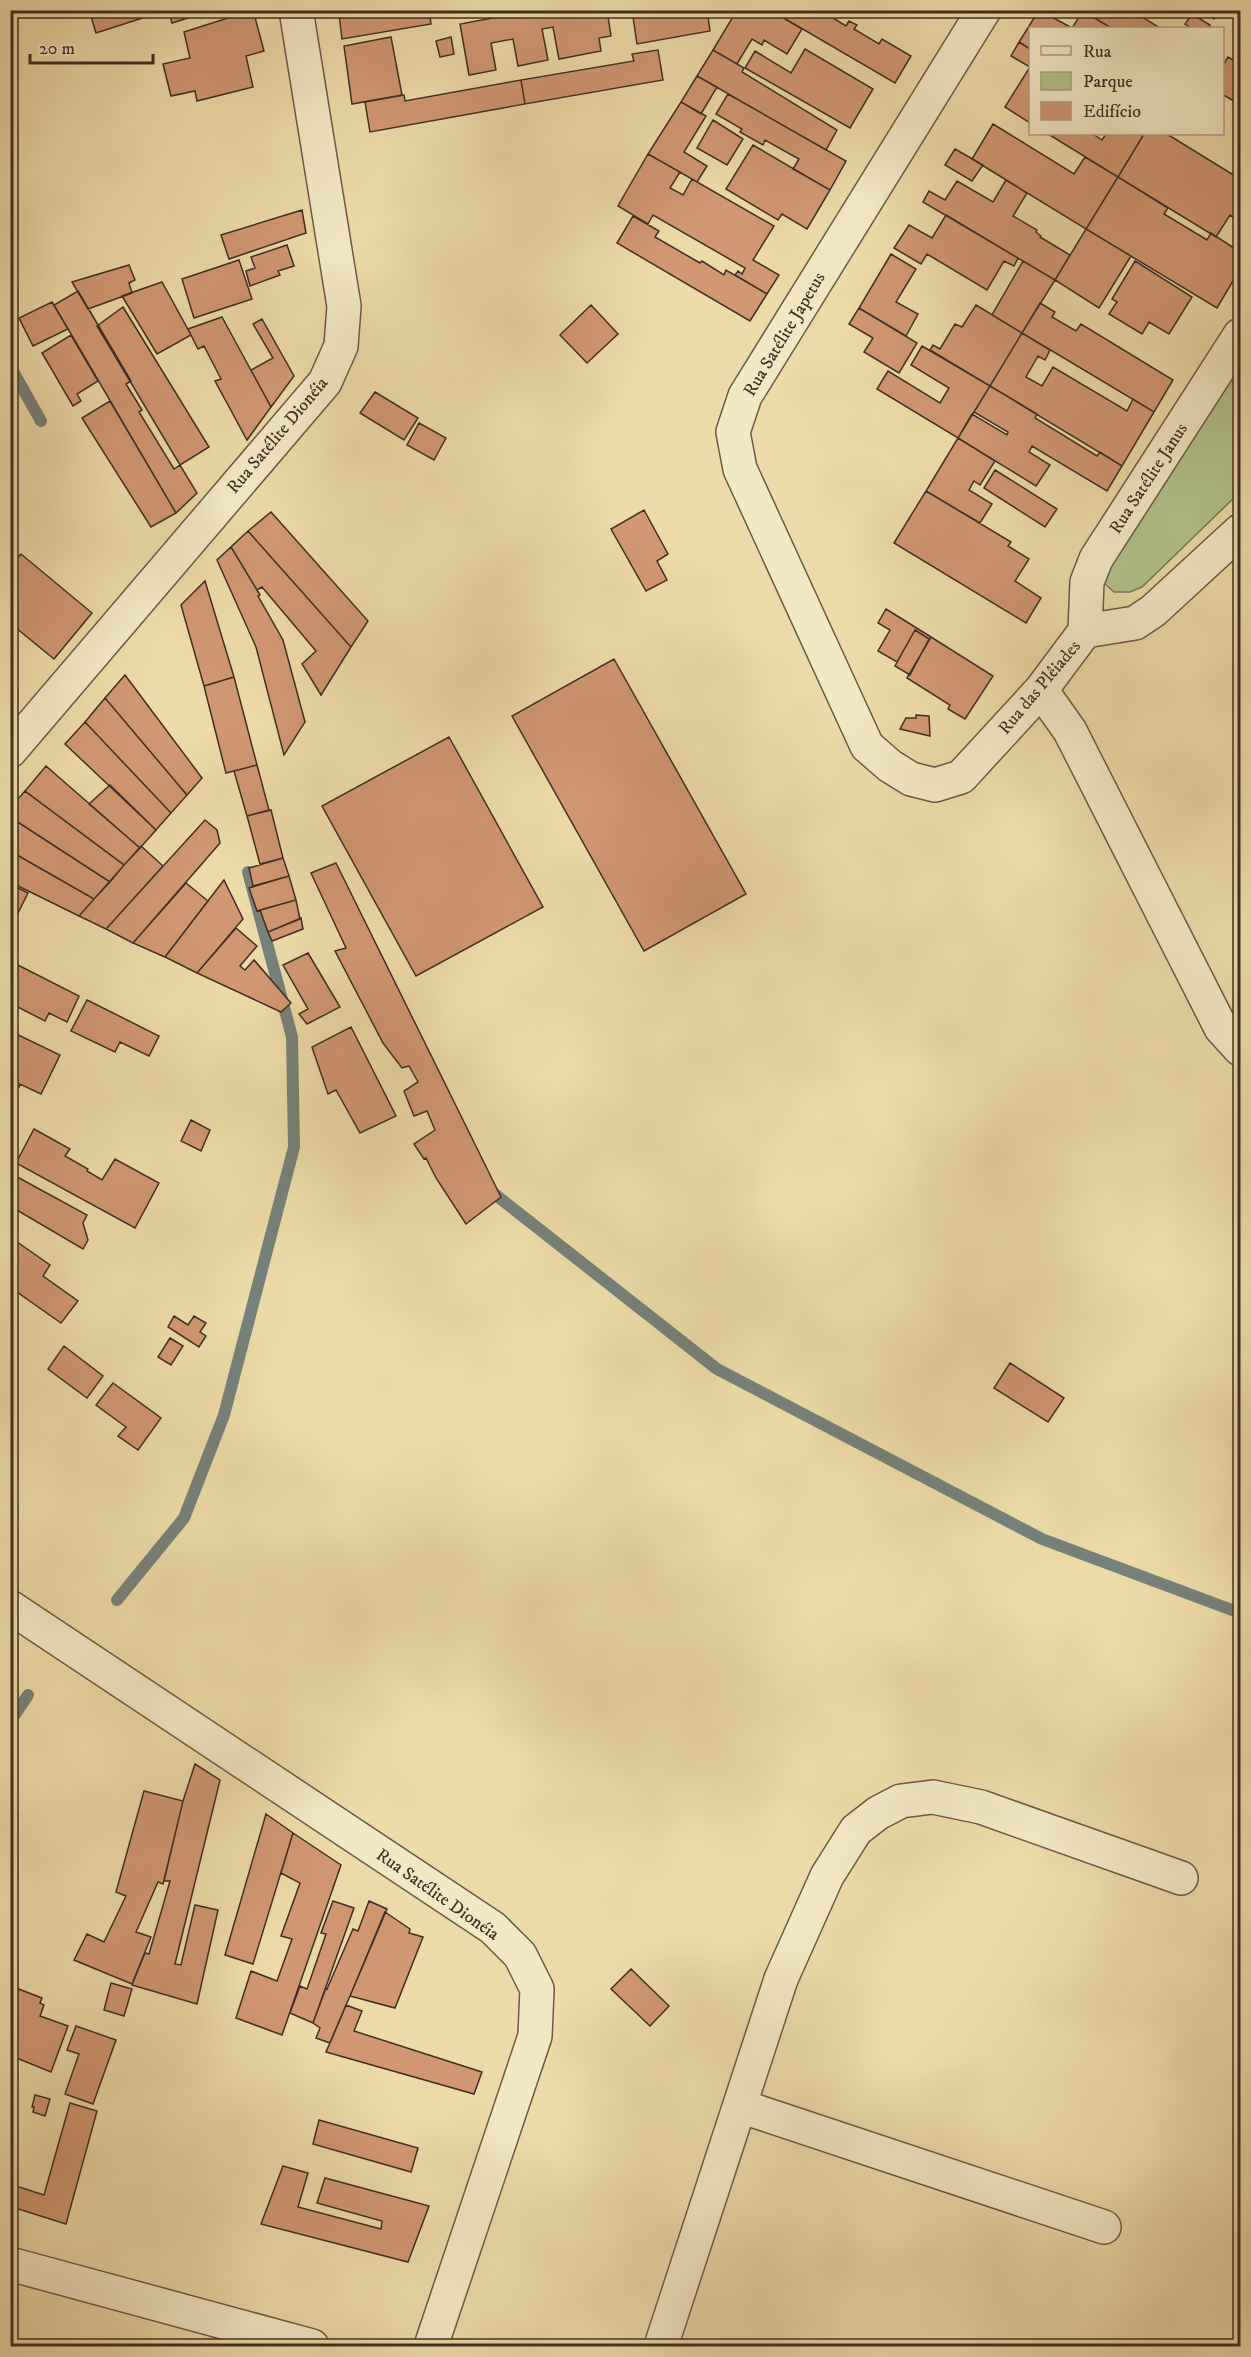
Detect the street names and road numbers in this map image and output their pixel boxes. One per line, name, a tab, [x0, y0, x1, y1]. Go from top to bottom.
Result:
street label: Rua Satélite Japetus	[739, 268, 831, 401]
street label: Rua Satélite Dionéia	[223, 373, 333, 498]
street label: Rua Satélite Janus	[1105, 419, 1193, 538]
street label: Rua das Plêiades	[994, 636, 1086, 739]
street label: Rua Satélite Dionéia	[372, 1844, 504, 1946]

